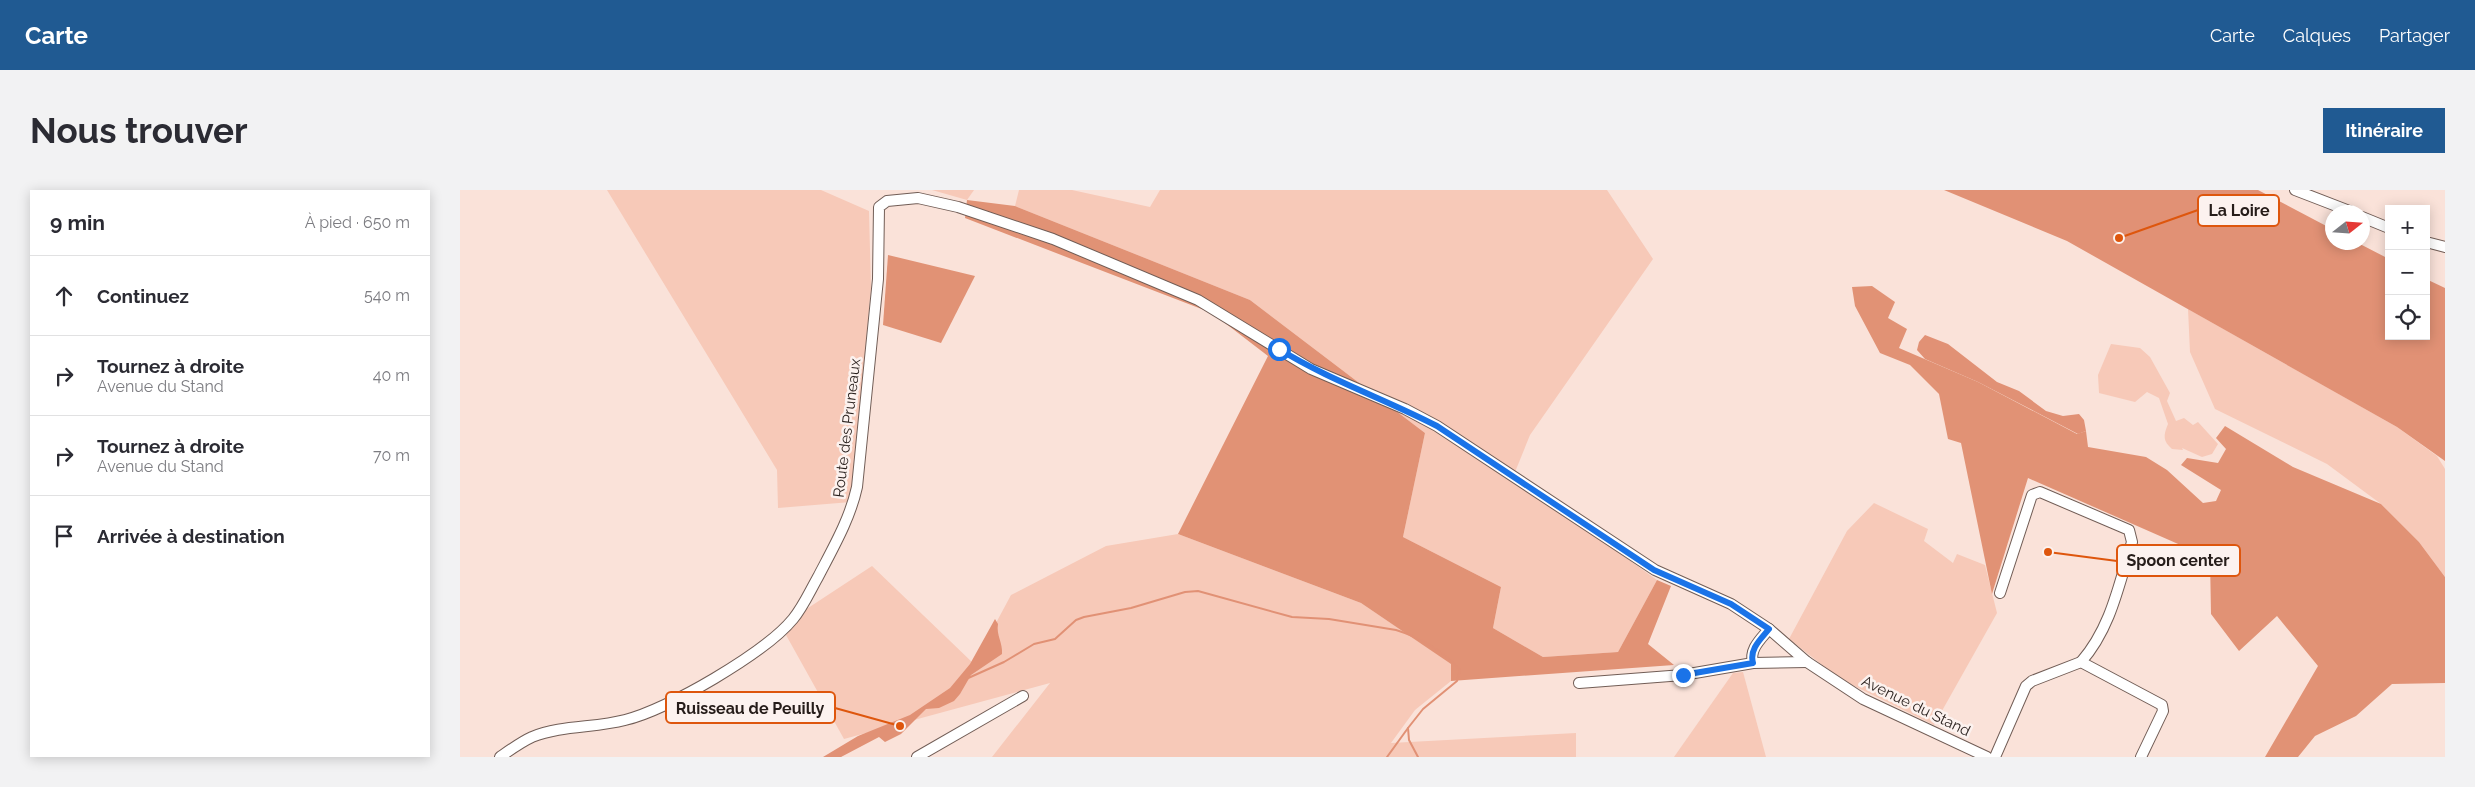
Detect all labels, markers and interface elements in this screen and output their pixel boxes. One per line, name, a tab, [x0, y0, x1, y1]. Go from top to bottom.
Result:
text: Carte	[25, 21, 88, 50]
text: Carte	[2210, 25, 2255, 46]
text: Calques	[2283, 25, 2351, 46]
text: Partager	[2379, 25, 2450, 46]
button: Itinéraire	[2323, 108, 2445, 153]
text: Nous trouver	[30, 110, 248, 151]
callout: La Loire	[2198, 195, 2279, 226]
text: La Loire	[2208, 201, 2270, 220]
north arrow	[2325, 205, 2370, 250]
map controls	[2385, 205, 2430, 340]
button: +	[2385, 205, 2430, 250]
text: 9 min	[50, 210, 105, 235]
text: À pied · 650 m	[305, 213, 410, 232]
button: −	[2385, 250, 2430, 295]
icon: ahead	[50, 282, 78, 310]
text: Continuez	[97, 285, 189, 307]
text: 540 m	[364, 286, 410, 305]
button: locate	[2385, 295, 2430, 340]
route start	[1268, 338, 1291, 361]
text: Tournez à droite	[97, 355, 244, 377]
street label: Route des Pruneaux	[830, 357, 865, 498]
icon: right	[50, 362, 78, 390]
text: 40 m	[373, 366, 410, 385]
text: Avenue du Stand	[97, 377, 224, 396]
text: Tournez à droite	[97, 435, 244, 457]
icon: right	[50, 442, 78, 470]
text: 70 m	[373, 446, 410, 465]
text: Avenue du Stand	[97, 457, 224, 476]
icon: arrive	[50, 522, 78, 550]
text: Arrivée à destination	[97, 525, 285, 547]
callout: Spoon center	[2117, 545, 2240, 576]
text: Spoon center	[2127, 551, 2229, 570]
route end	[1672, 664, 1695, 687]
street label: Avenue du Stand	[1859, 672, 1973, 740]
callout: Ruisseau de Peuilly	[666, 692, 835, 723]
text: Ruisseau de Peuilly	[676, 699, 824, 718]

